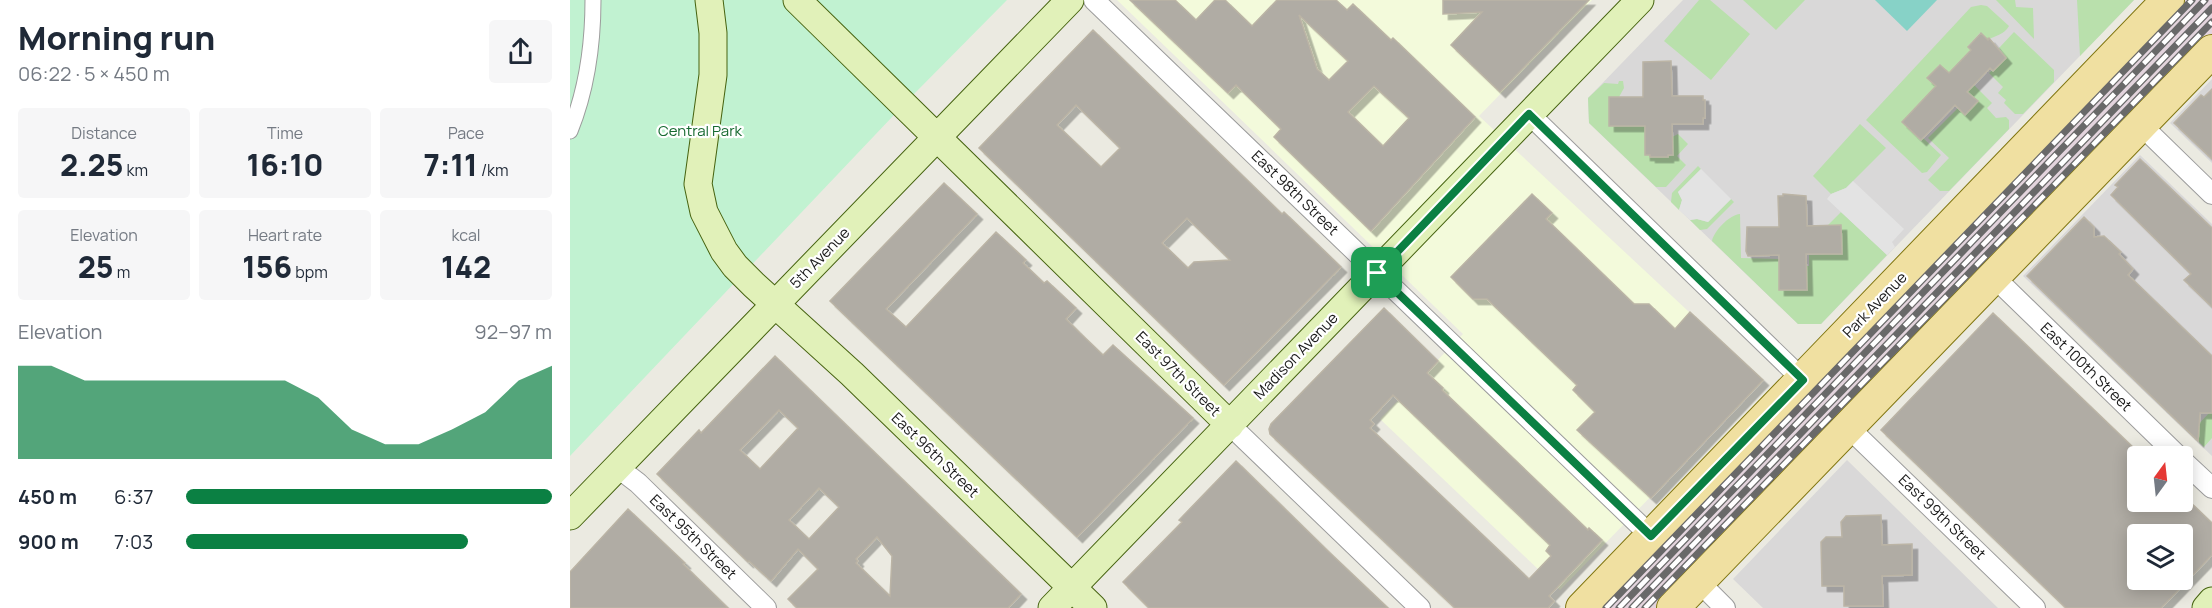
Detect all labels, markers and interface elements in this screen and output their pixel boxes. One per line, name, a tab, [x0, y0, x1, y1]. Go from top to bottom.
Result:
text: Morning run	[18, 15, 215, 60]
button: share	[489, 20, 552, 83]
text: 06:22 · 5 × 450 m	[18, 60, 170, 87]
park label: Central Park	[658, 120, 743, 141]
text: Distance	[71, 122, 137, 144]
text: Time	[267, 122, 303, 144]
text: Pace	[448, 122, 484, 144]
text: 2.25	[60, 144, 123, 185]
text: 16:10	[247, 144, 323, 185]
text: 7:11	[423, 144, 478, 185]
street label: East 98th Street	[1247, 146, 1344, 240]
text: km	[123, 159, 148, 181]
text: /km	[478, 159, 509, 181]
street label: 5th Avenue	[785, 222, 854, 293]
text: Elevation	[70, 224, 138, 246]
text: Heart rate	[248, 224, 322, 246]
text: kcal	[451, 224, 481, 246]
text: 25	[78, 246, 114, 287]
text: 156	[242, 246, 292, 287]
text: 142	[441, 246, 491, 287]
pin	[1351, 247, 1402, 298]
icon: arrive	[1360, 256, 1393, 289]
text: m	[114, 261, 130, 283]
text: bpm	[292, 261, 328, 283]
street label: Park Avenue	[1838, 267, 1912, 342]
street label: Madison Avenue	[1249, 307, 1343, 404]
street label: East 100th Street	[2036, 317, 2137, 416]
text: Elevation	[18, 318, 102, 345]
text: 92–97 m	[474, 318, 552, 345]
street label: East 97th Street	[1131, 326, 1226, 421]
street label: East 96th Street	[887, 407, 984, 502]
north arrow	[2127, 446, 2193, 512]
map controls	[2127, 446, 2193, 590]
street label: East 99th Street	[1894, 469, 1991, 564]
text: 450 m	[18, 483, 77, 510]
text: 6:37	[114, 483, 154, 510]
street label: East 95th Street	[645, 490, 742, 584]
button: layers	[2127, 524, 2193, 590]
text: 900 m	[18, 528, 79, 555]
text: 7:03	[114, 528, 153, 555]

